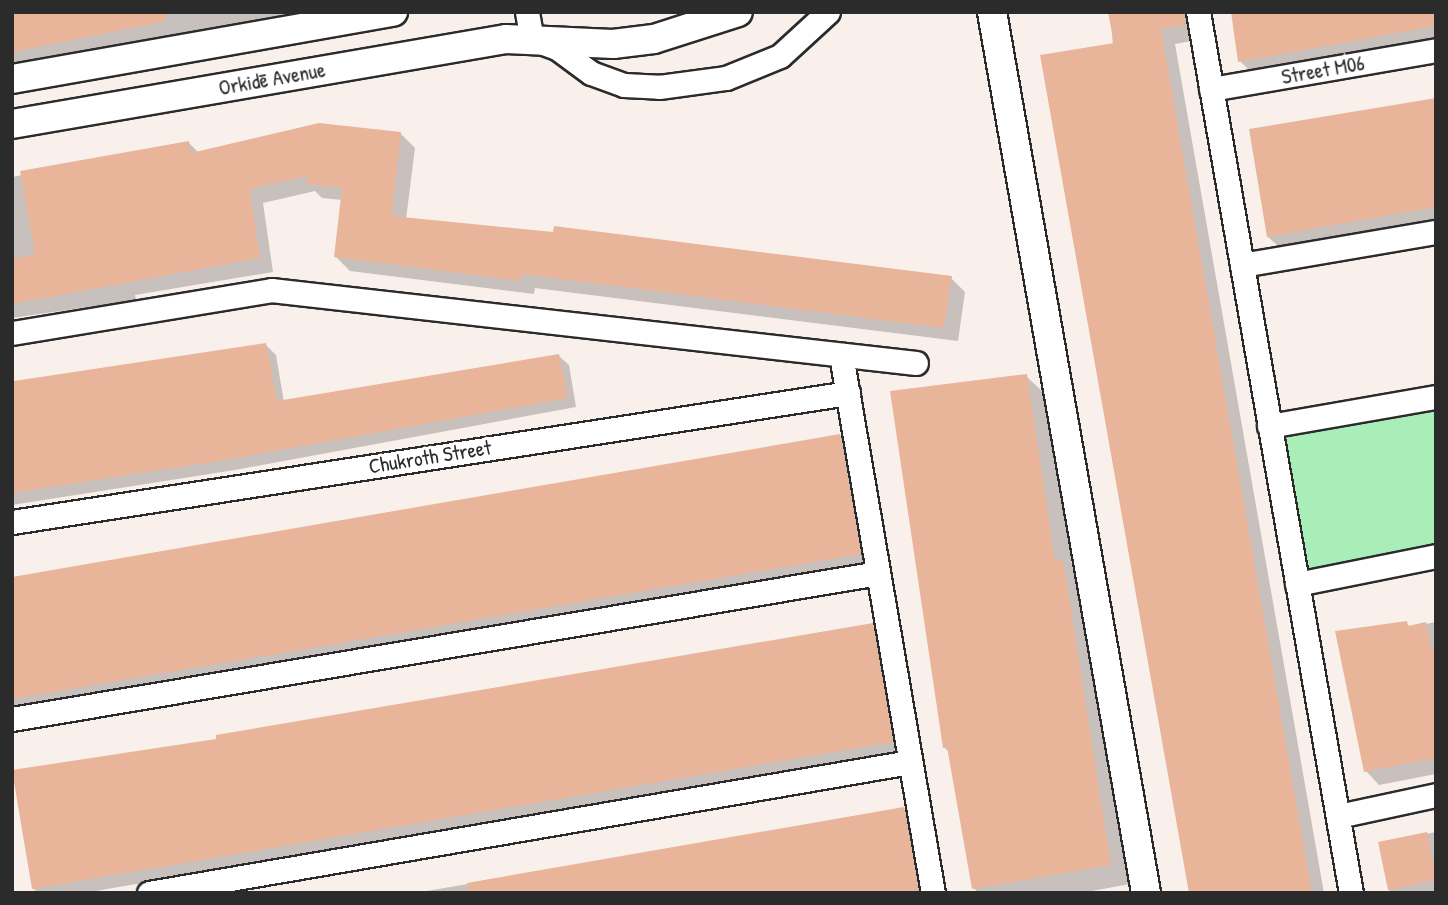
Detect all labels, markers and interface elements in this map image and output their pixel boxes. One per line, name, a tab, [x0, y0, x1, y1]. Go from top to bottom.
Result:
street label: Street M06	[1279, 50, 1367, 90]
street label: Orkidē Avenue	[217, 57, 327, 101]
street label: Chukroth Street	[367, 435, 493, 479]

